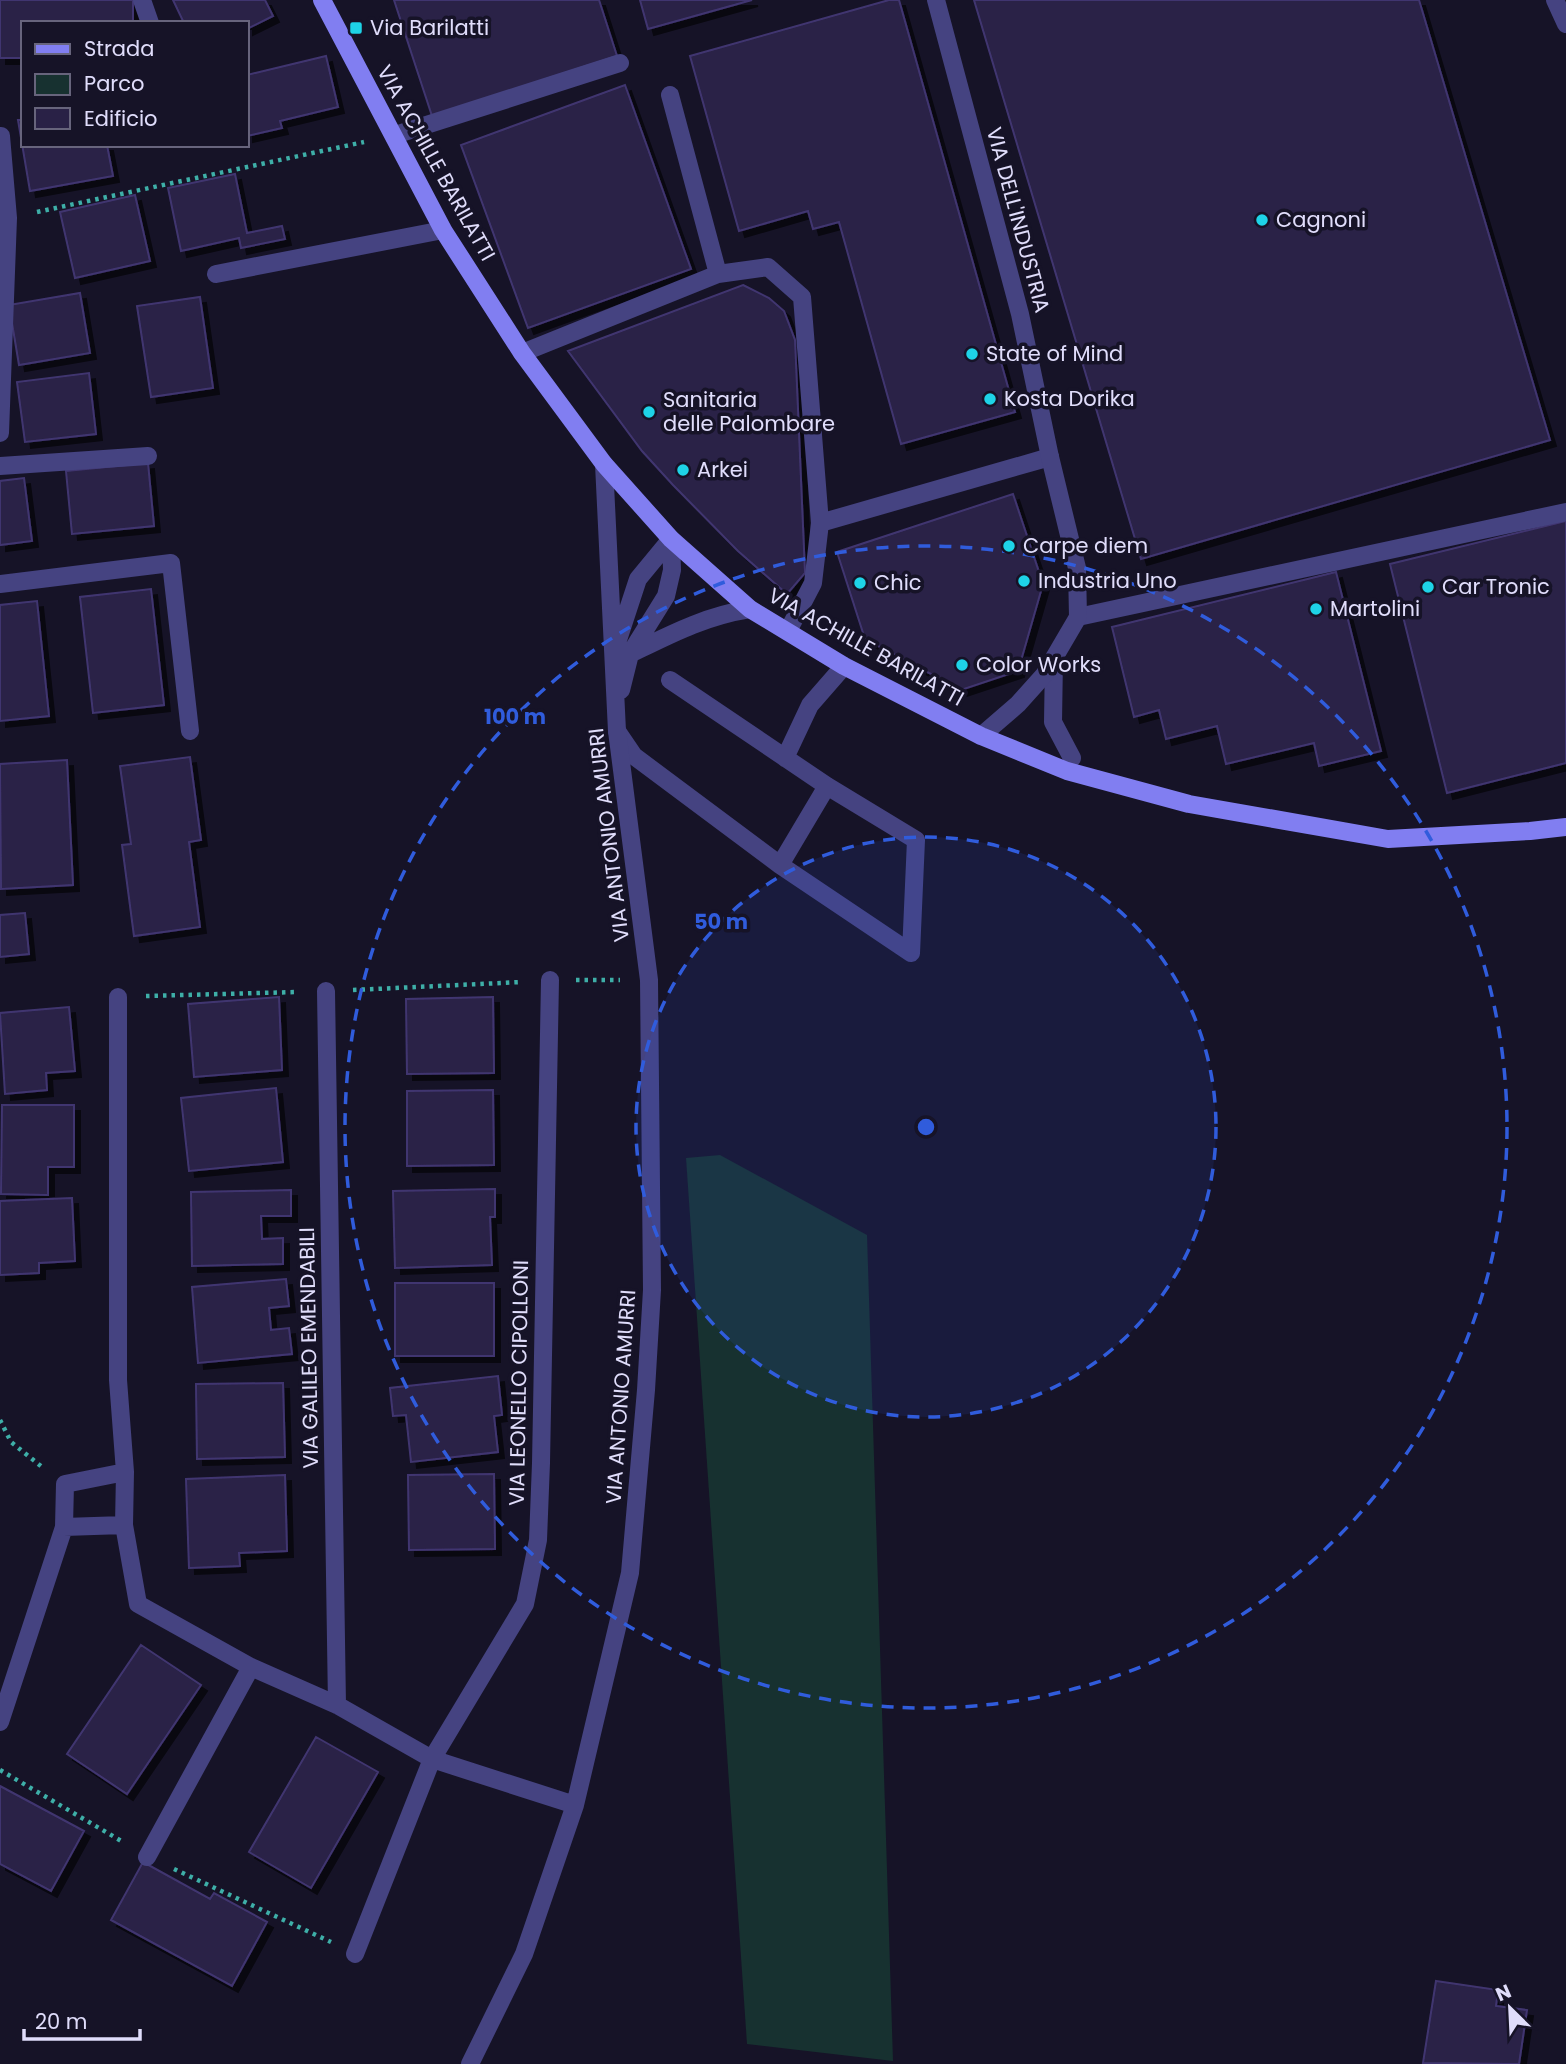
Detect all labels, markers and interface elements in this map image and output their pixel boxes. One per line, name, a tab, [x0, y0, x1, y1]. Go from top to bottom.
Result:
place label: Via Barilatti	[370, 13, 489, 42]
marker: Via Barilatti	[348, 20, 364, 36]
legend	[21, 21, 248, 147]
text: Strada	[84, 34, 154, 63]
street label: VIA ACHILLE BARILATTI	[370, 60, 502, 266]
text: Parco	[84, 69, 144, 98]
text: Edificio	[84, 104, 158, 133]
street label: VIA DELL'INDUSTRIA	[980, 124, 1057, 316]
place label: Cagnoni	[1276, 205, 1366, 234]
marker: Cagnoni	[1254, 212, 1270, 228]
place label: State of Mind	[986, 339, 1123, 368]
marker: State of Mind	[964, 346, 980, 362]
place label: Kosta Dorika	[1004, 384, 1135, 413]
place label: Sanitaria delle Palombare	[663, 385, 835, 438]
marker: Kosta Dorika	[982, 391, 998, 407]
marker: Sanitaria delle Palombare	[641, 404, 657, 420]
place label: Arkei	[697, 455, 748, 484]
marker: Arkei	[675, 462, 691, 478]
place label: Carpe diem	[1023, 531, 1148, 560]
marker: Carpe diem	[1001, 538, 1017, 554]
place label: Industria Uno	[1038, 566, 1177, 595]
place label: Chic	[874, 568, 922, 597]
place label: Car Tronic	[1442, 572, 1550, 601]
marker: Industria Uno	[1016, 573, 1032, 589]
marker: Chic	[852, 575, 868, 591]
marker: Car Tronic	[1420, 579, 1436, 595]
street label: VIA ACHILLE BARILATTI	[763, 581, 969, 713]
place label: Martolini	[1330, 594, 1420, 623]
marker: Martolini	[1308, 601, 1324, 617]
place label: Color Works	[976, 650, 1101, 679]
marker: Color Works	[954, 657, 970, 673]
text: 100 m	[484, 702, 546, 731]
street label: VIA ANTONIO AMURRI	[581, 727, 636, 944]
text: 50 m	[694, 907, 748, 936]
centre of rings	[914, 1115, 938, 1139]
street label: VIA GALILEO EMENDABILI	[292, 1227, 325, 1469]
street label: VIA LEONELLO CIPOLLONI	[502, 1260, 535, 1506]
street label: VIA ANTONIO AMURRI	[599, 1289, 642, 1505]
north arrow	[1475, 1973, 1545, 2043]
text: N	[1491, 1978, 1515, 2008]
scale bar	[24, 1997, 140, 2041]
text: 20 m	[35, 2007, 88, 2036]

